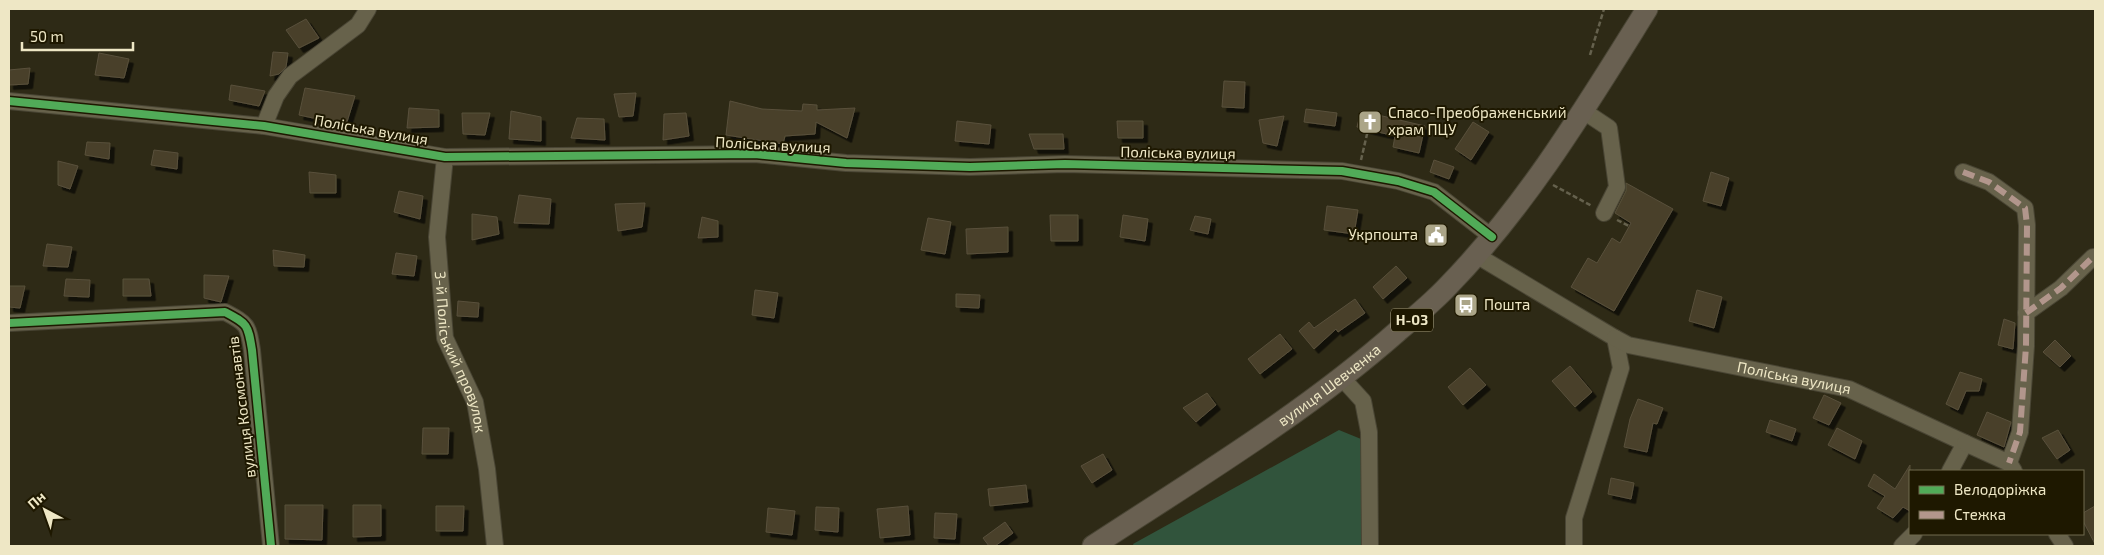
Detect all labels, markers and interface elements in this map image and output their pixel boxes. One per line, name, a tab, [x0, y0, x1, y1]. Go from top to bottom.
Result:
scale bar	[22, 20, 134, 52]
text: 50 m	[30, 27, 64, 45]
place label: Спасо-Преображенський храм ПЦУ	[1388, 103, 1566, 138]
church icon: Спасо-Преображенський храм ПЦУ	[1357, 109, 1383, 135]
street label: Поліська вулиця	[313, 110, 430, 149]
street label: Поліська вулиця	[715, 132, 831, 157]
street label: Поліська вулиця	[1120, 142, 1236, 163]
public building icon: Укрпошта	[1423, 222, 1449, 248]
place label: Укрпошта	[1348, 225, 1418, 243]
street label: 3-й Поліський провулок	[432, 270, 490, 434]
bus stop icon: Пошта	[1453, 292, 1479, 318]
place label: Пошта	[1484, 295, 1530, 313]
road number: Н-03	[1391, 308, 1433, 332]
street label: вулиця Космонавтів	[223, 335, 260, 479]
street label: вулиця Шевченка	[1274, 340, 1384, 430]
street label: Поліська вулиця	[1736, 357, 1853, 397]
legend	[1909, 470, 2084, 535]
text: Велодоріжка	[1954, 480, 2046, 498]
north arrow	[20, 485, 70, 535]
text: Пн	[24, 487, 49, 512]
text: Стежка	[1954, 505, 2006, 523]

